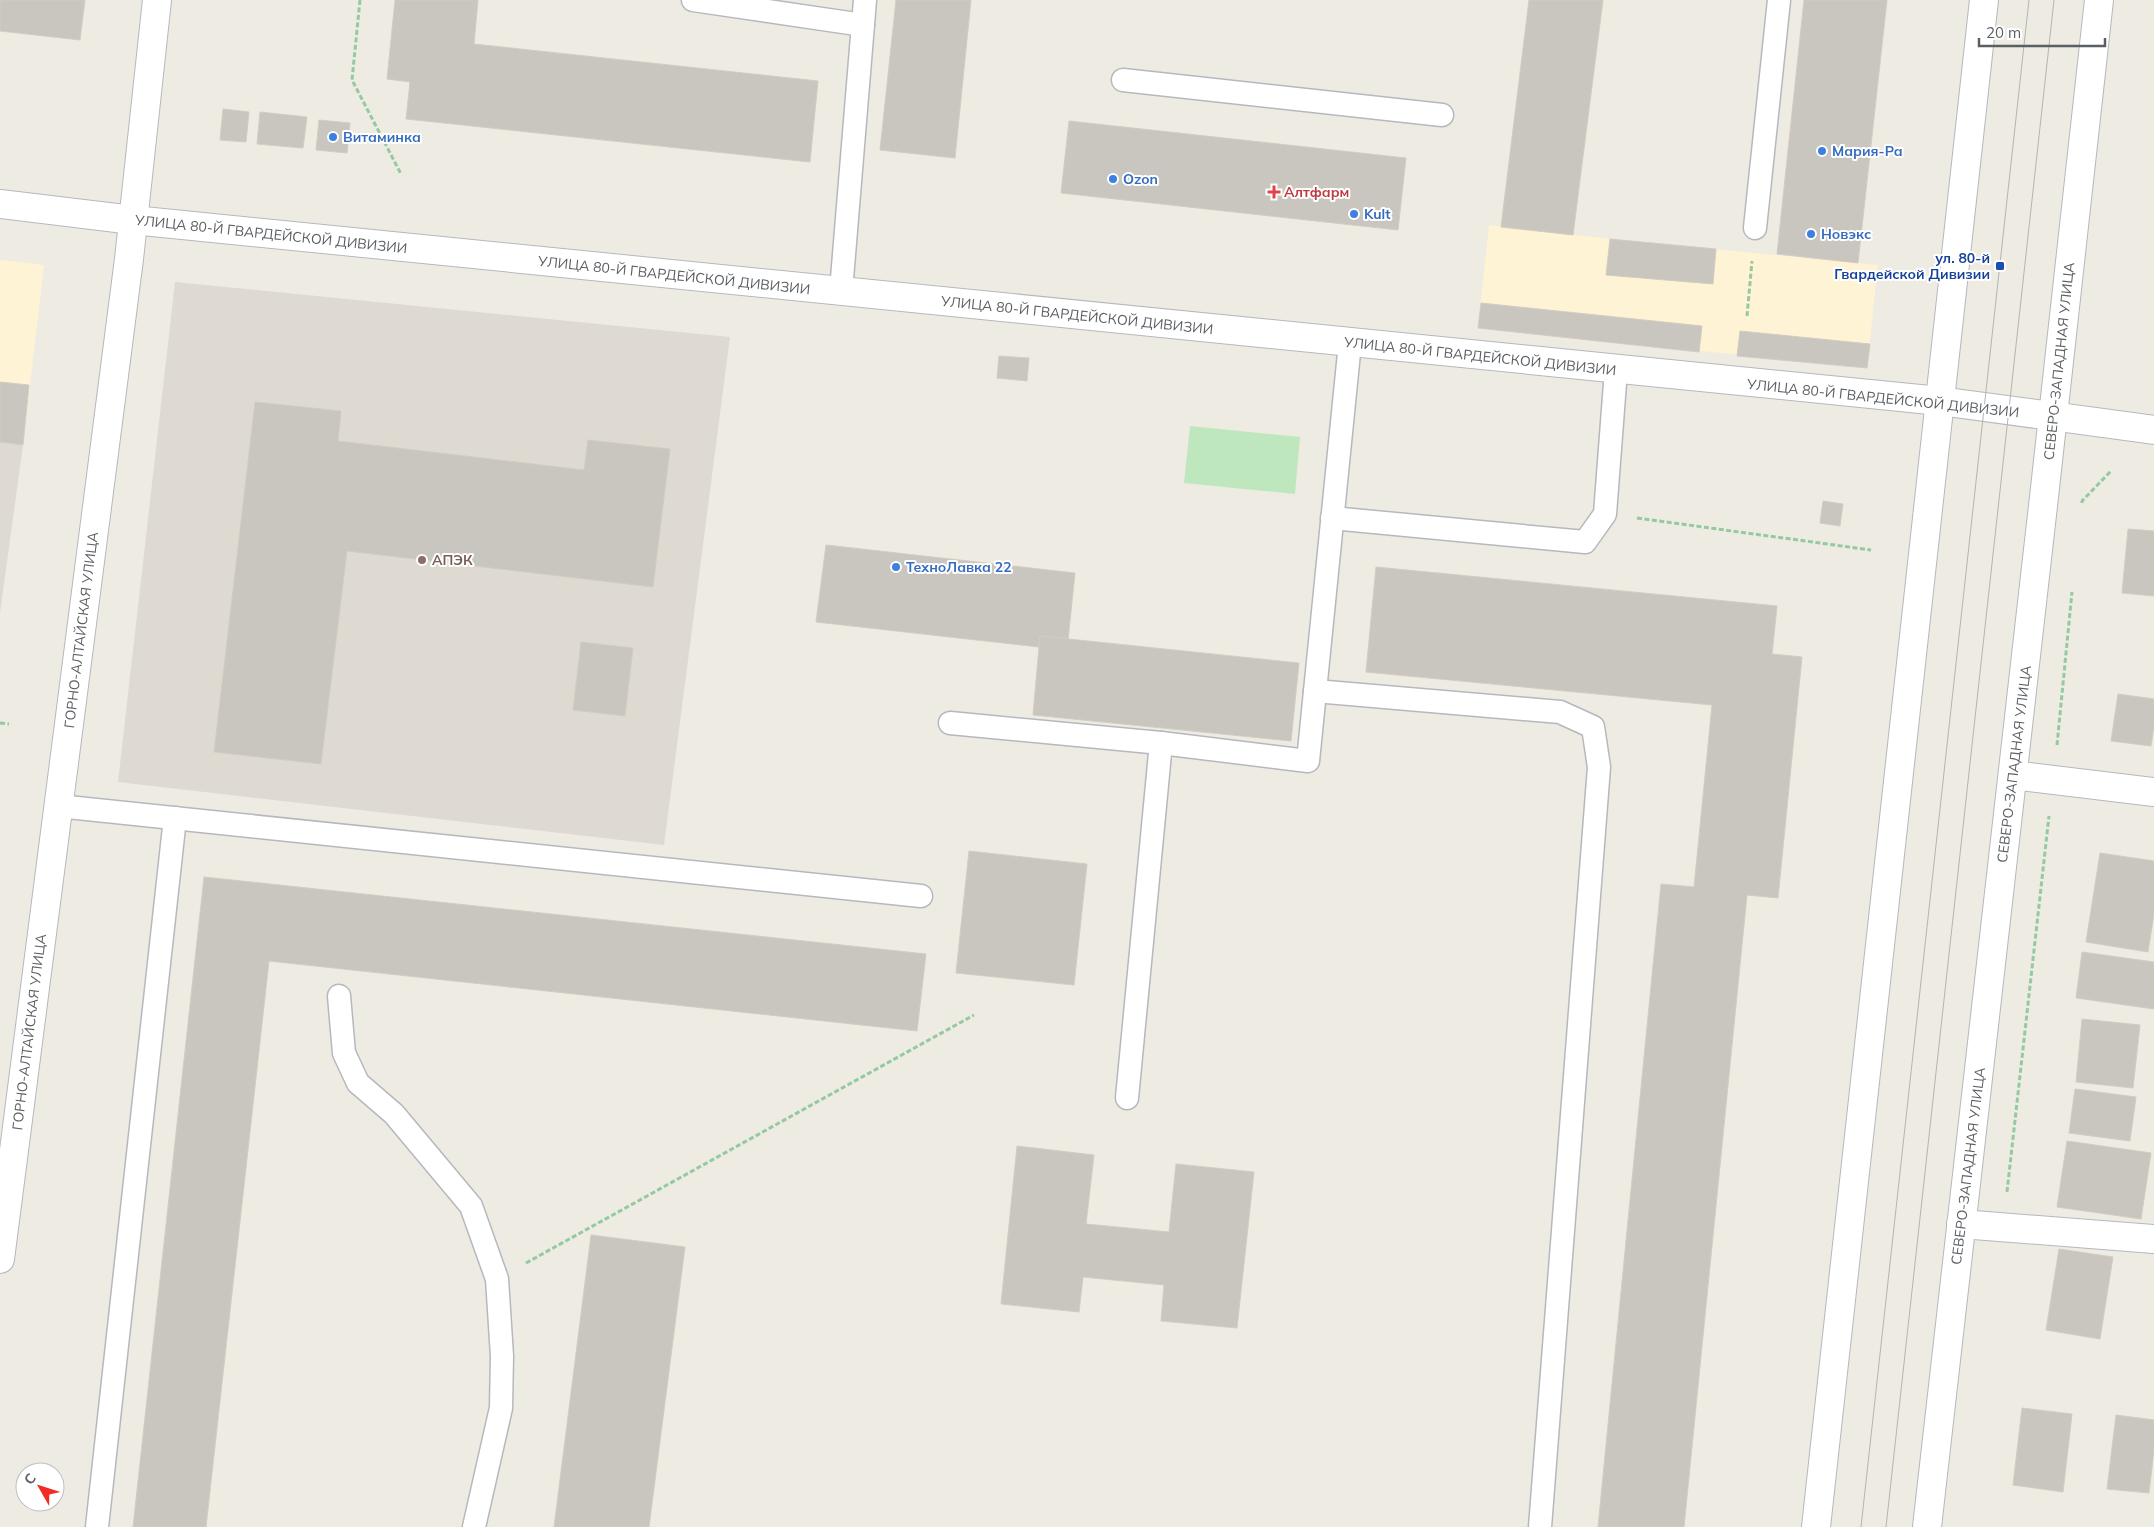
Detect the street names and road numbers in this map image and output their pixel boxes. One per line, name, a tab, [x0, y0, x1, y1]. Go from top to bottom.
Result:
street label: УЛИЦА 80-Й ГВАРДЕЙСКОЙ ДИВИЗИИ	[133, 211, 408, 257]
street label: УЛИЦА 80-Й ГВАРДЕЙСКОЙ ДИВИЗИИ	[536, 252, 811, 298]
street label: СЕВЕРО-ЗАПАДНАЯ УЛИЦА	[2040, 260, 2078, 461]
street label: УЛИЦА 80-Й ГВАРДЕЙСКОЙ ДИВИЗИИ	[939, 292, 1214, 338]
street label: УЛИЦА 80-Й ГВАРДЕЙСКОЙ ДИВИЗИИ	[1342, 333, 1617, 379]
street label: УЛИЦА 80-Й ГВАРДЕЙСКОЙ ДИВИЗИИ	[1745, 375, 2020, 421]
street label: ГОРНО-АЛТАЙСКАЯ УЛИЦА	[60, 530, 102, 729]
street label: СЕВЕРО-ЗАПАДНАЯ УЛИЦА	[1993, 664, 2035, 864]
street label: ГОРНО-АЛТАЙСКАЯ УЛИЦА	[8, 932, 50, 1131]
street label: СЕВЕРО-ЗАПАДНАЯ УЛИЦА	[1947, 1066, 1989, 1266]

